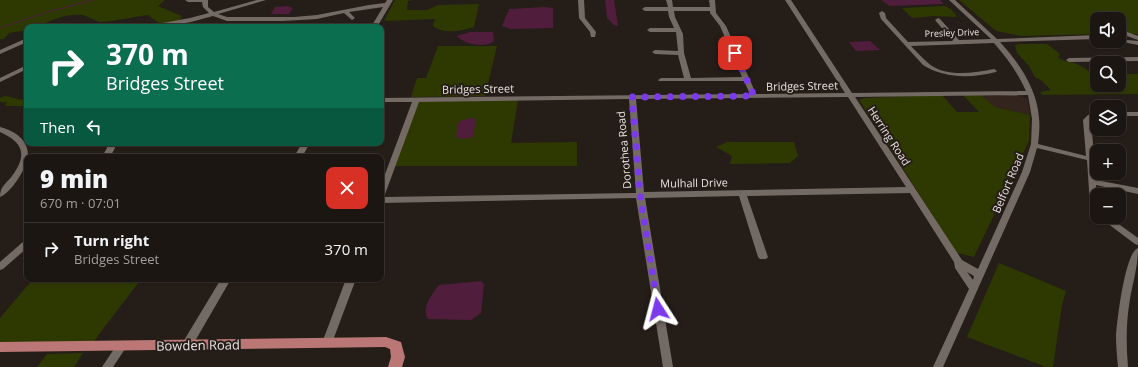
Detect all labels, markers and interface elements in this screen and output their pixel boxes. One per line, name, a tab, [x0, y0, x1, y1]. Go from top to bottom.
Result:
map controls	[1090, 12, 1126, 224]
button: sound	[1090, 12, 1126, 48]
street label: Presley Drive	[924, 25, 980, 40]
text: 370 m	[106, 35, 189, 73]
pin	[718, 36, 752, 70]
icon: right	[40, 40, 92, 92]
icon: arrive	[724, 42, 746, 64]
button: search	[1090, 56, 1126, 92]
text: Bridges Street	[106, 71, 224, 95]
street label: Bridges Street	[766, 77, 838, 94]
street label: Bridges Street	[442, 80, 514, 97]
button: layers	[1090, 100, 1126, 136]
street label: Herring Road	[865, 103, 914, 168]
street label: Dorothea Road	[613, 111, 634, 189]
icon: left	[83, 116, 105, 138]
text: Then	[40, 117, 75, 137]
button: +	[1090, 144, 1126, 180]
street label: Belfort Road	[988, 150, 1027, 215]
text: 9 min	[40, 162, 108, 195]
button: close	[326, 167, 368, 209]
street label: Mulhall Drive	[660, 174, 728, 191]
button: −	[1090, 188, 1126, 224]
text: 670 m · 07:01	[40, 194, 121, 212]
text: Turn right	[74, 230, 149, 250]
icon: right	[40, 238, 62, 260]
text: 370 m	[324, 239, 368, 259]
text: Bridges Street	[74, 250, 159, 268]
position arrow	[637, 288, 679, 330]
street label: Bowden Road	[156, 335, 240, 355]

